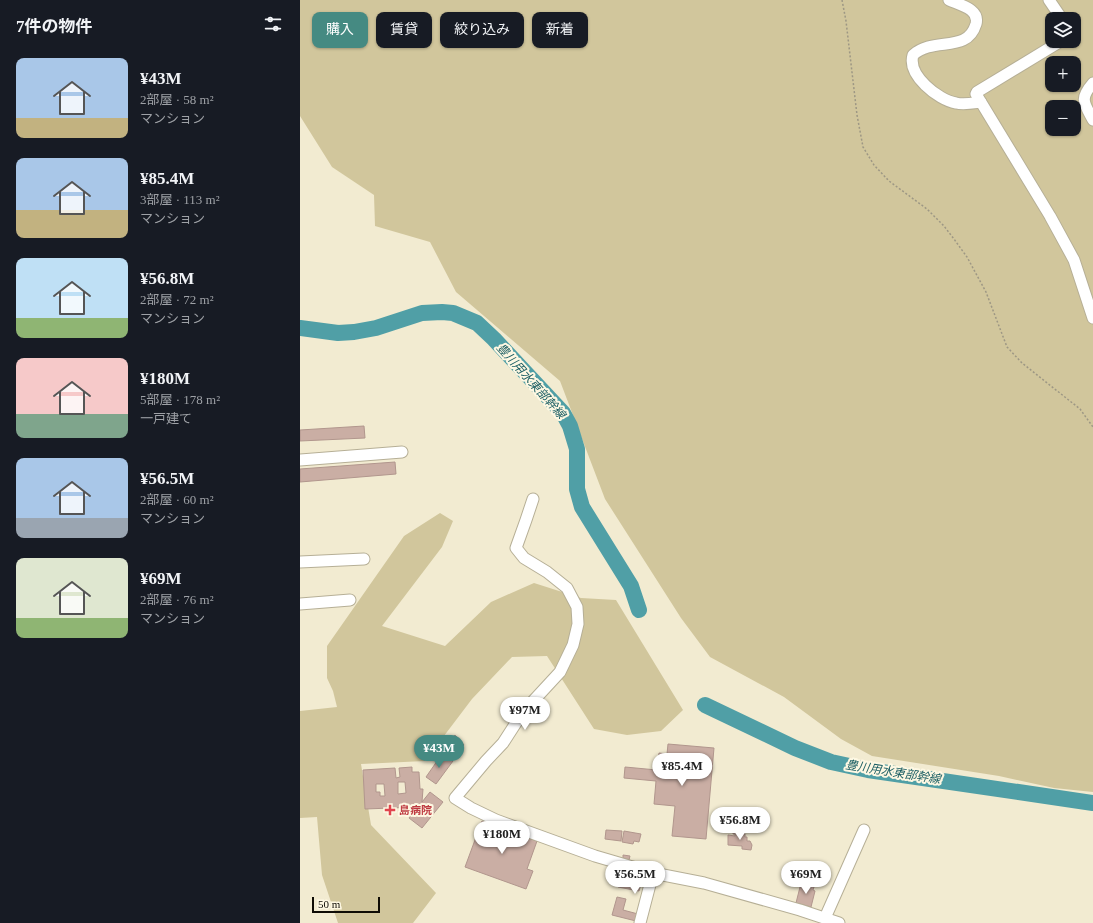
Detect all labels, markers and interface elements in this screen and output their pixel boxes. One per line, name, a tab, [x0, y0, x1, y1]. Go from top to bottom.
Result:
chip: 購入	[312, 12, 368, 48]
chip: 賃貸	[376, 12, 432, 48]
chip: 絞り込み	[440, 12, 524, 48]
chip: 新着	[532, 12, 588, 48]
map controls	[1045, 12, 1081, 136]
button: layers	[1045, 12, 1081, 48]
icon: filters	[262, 13, 284, 35]
text: 7件の物件	[16, 17, 93, 36]
button: +	[1045, 56, 1081, 92]
text: ¥43M	[140, 69, 182, 88]
icon: home	[48, 74, 96, 122]
text: 2部屋 · 58 m²	[140, 92, 214, 107]
button: −	[1045, 100, 1081, 136]
text: マンション	[140, 111, 205, 126]
text: ¥85.4M	[140, 169, 194, 188]
icon: home	[48, 174, 96, 222]
text: 3部屋 · 113 m²	[140, 192, 220, 207]
text: マンション	[140, 211, 205, 226]
text: ¥56.8M	[140, 269, 194, 288]
icon: home	[48, 274, 96, 322]
text: 2部屋 · 72 m²	[140, 292, 214, 307]
text: マンション	[140, 311, 205, 326]
water label: 豊川用水東部幹線	[494, 341, 570, 423]
text: ¥180M	[140, 369, 190, 388]
icon: home	[48, 374, 96, 422]
text: 5部屋 · 178 m²	[140, 392, 220, 407]
text: 一戸建て	[140, 411, 192, 426]
text: ¥56.5M	[140, 469, 194, 488]
icon: home	[48, 474, 96, 522]
text: 2部屋 · 60 m²	[140, 492, 214, 507]
text: マンション	[140, 511, 205, 526]
text: ¥69M	[140, 569, 182, 588]
icon: home	[48, 574, 96, 622]
text: 2部屋 · 76 m²	[140, 592, 214, 607]
text: マンション	[140, 611, 205, 626]
pin: ¥97M	[501, 697, 549, 731]
text: ¥97M	[509, 702, 541, 717]
pin: ¥43M	[415, 735, 463, 769]
text: ¥43M	[423, 740, 455, 755]
pin: ¥85.4M	[649, 753, 715, 787]
text: ¥85.4M	[661, 758, 703, 773]
water label: 豊川用水東部幹線	[844, 758, 943, 787]
marker: 島病院	[384, 804, 396, 816]
place label: 島病院	[399, 804, 432, 816]
pin: ¥56.8M	[707, 807, 773, 841]
text: ¥56.8M	[719, 812, 761, 827]
pin: ¥180M	[474, 821, 530, 855]
text: ¥180M	[483, 826, 521, 841]
pin: ¥56.5M	[602, 861, 668, 895]
pin: ¥69M	[782, 861, 830, 895]
text: ¥56.5M	[614, 866, 656, 881]
text: ¥69M	[790, 866, 822, 881]
scale bar	[312, 895, 380, 914]
text: 50 m	[318, 898, 340, 910]

